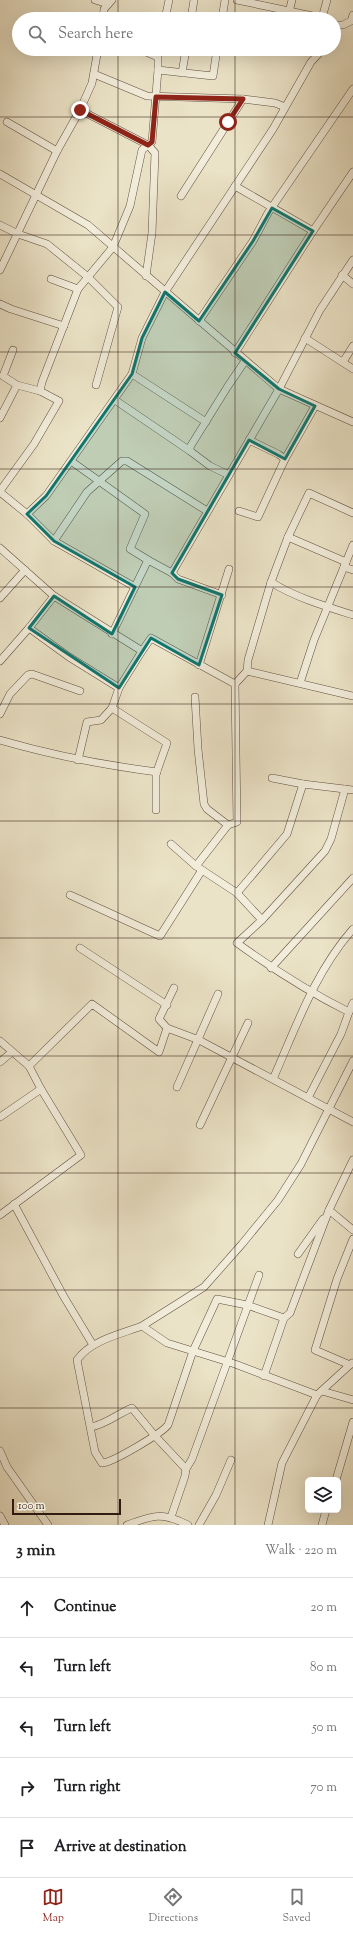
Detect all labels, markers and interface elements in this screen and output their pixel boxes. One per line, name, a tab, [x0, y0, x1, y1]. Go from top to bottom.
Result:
search box	[12, 12, 341, 56]
icon: search	[26, 23, 48, 45]
text: Search here	[58, 24, 133, 45]
route end	[71, 101, 89, 119]
route start	[219, 113, 237, 131]
map controls	[305, 1477, 341, 1513]
button: layers	[305, 1477, 341, 1513]
scale bar	[12, 1497, 121, 1516]
text: 100 m	[18, 1498, 45, 1514]
text: 3 min	[16, 1539, 55, 1563]
text: Walk · 220 m	[265, 1542, 337, 1560]
icon: ahead	[16, 1597, 38, 1619]
text: Continue	[54, 1597, 116, 1618]
text: 20 m	[311, 1599, 337, 1617]
icon: left	[16, 1657, 38, 1679]
text: Turn left	[54, 1657, 111, 1678]
text: 80 m	[310, 1659, 337, 1677]
icon: left	[16, 1717, 38, 1739]
text: Turn left	[54, 1717, 111, 1738]
text: 50 m	[312, 1719, 337, 1737]
icon: right	[16, 1777, 38, 1799]
text: Turn right	[54, 1777, 120, 1798]
text: 70 m	[310, 1779, 337, 1797]
icon: arrive	[16, 1837, 38, 1859]
text: Arrive at destination	[54, 1837, 187, 1858]
tab: Map	[42, 1886, 64, 1926]
tab: Directions	[149, 1886, 198, 1926]
tab: Saved	[283, 1886, 311, 1926]

